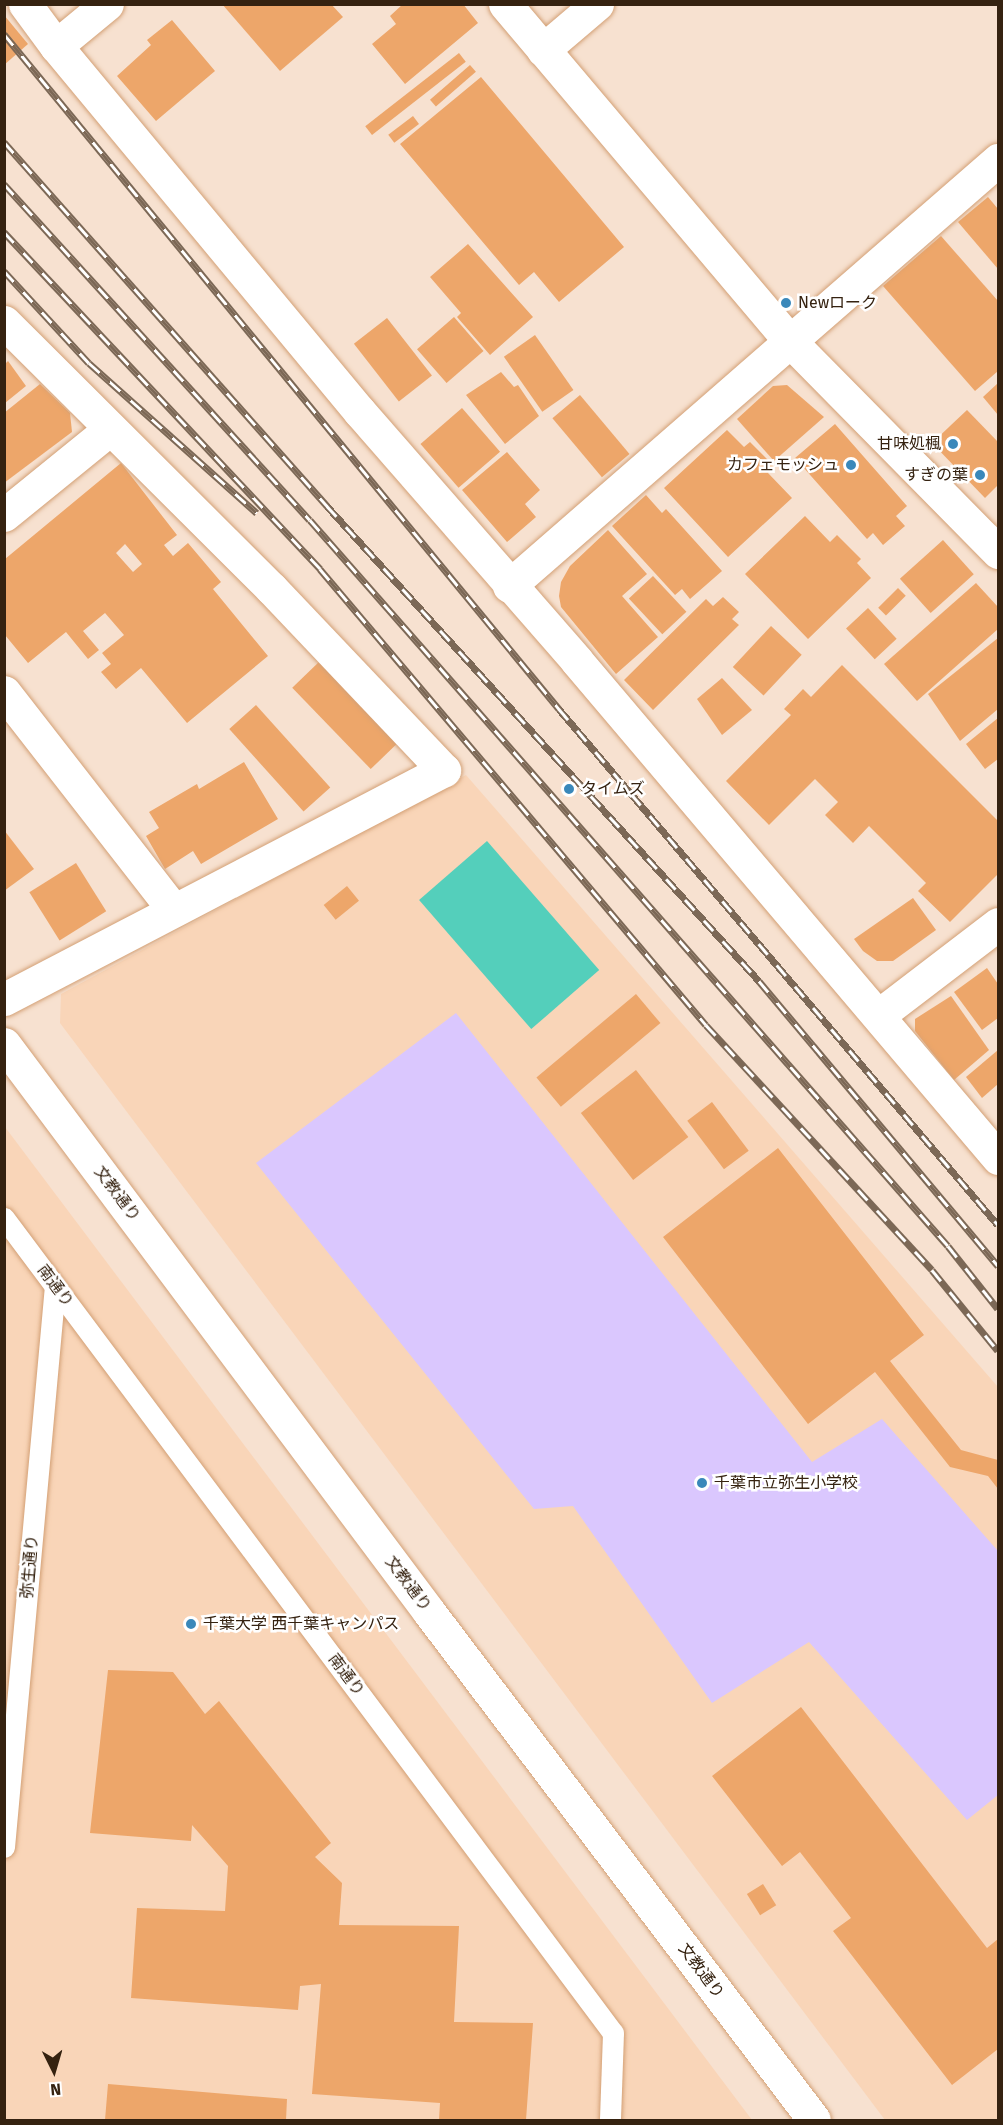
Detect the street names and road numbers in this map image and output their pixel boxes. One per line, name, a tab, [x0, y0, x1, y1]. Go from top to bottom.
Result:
street label: 文教通り	[90, 1163, 144, 1225]
street label: 南通り	[33, 1261, 77, 1311]
street label: 弥生通り	[18, 1534, 42, 1600]
street label: 文教通り	[381, 1553, 435, 1615]
street label: 南通り	[324, 1650, 368, 1700]
street label: 文教通り	[674, 1940, 728, 2002]

